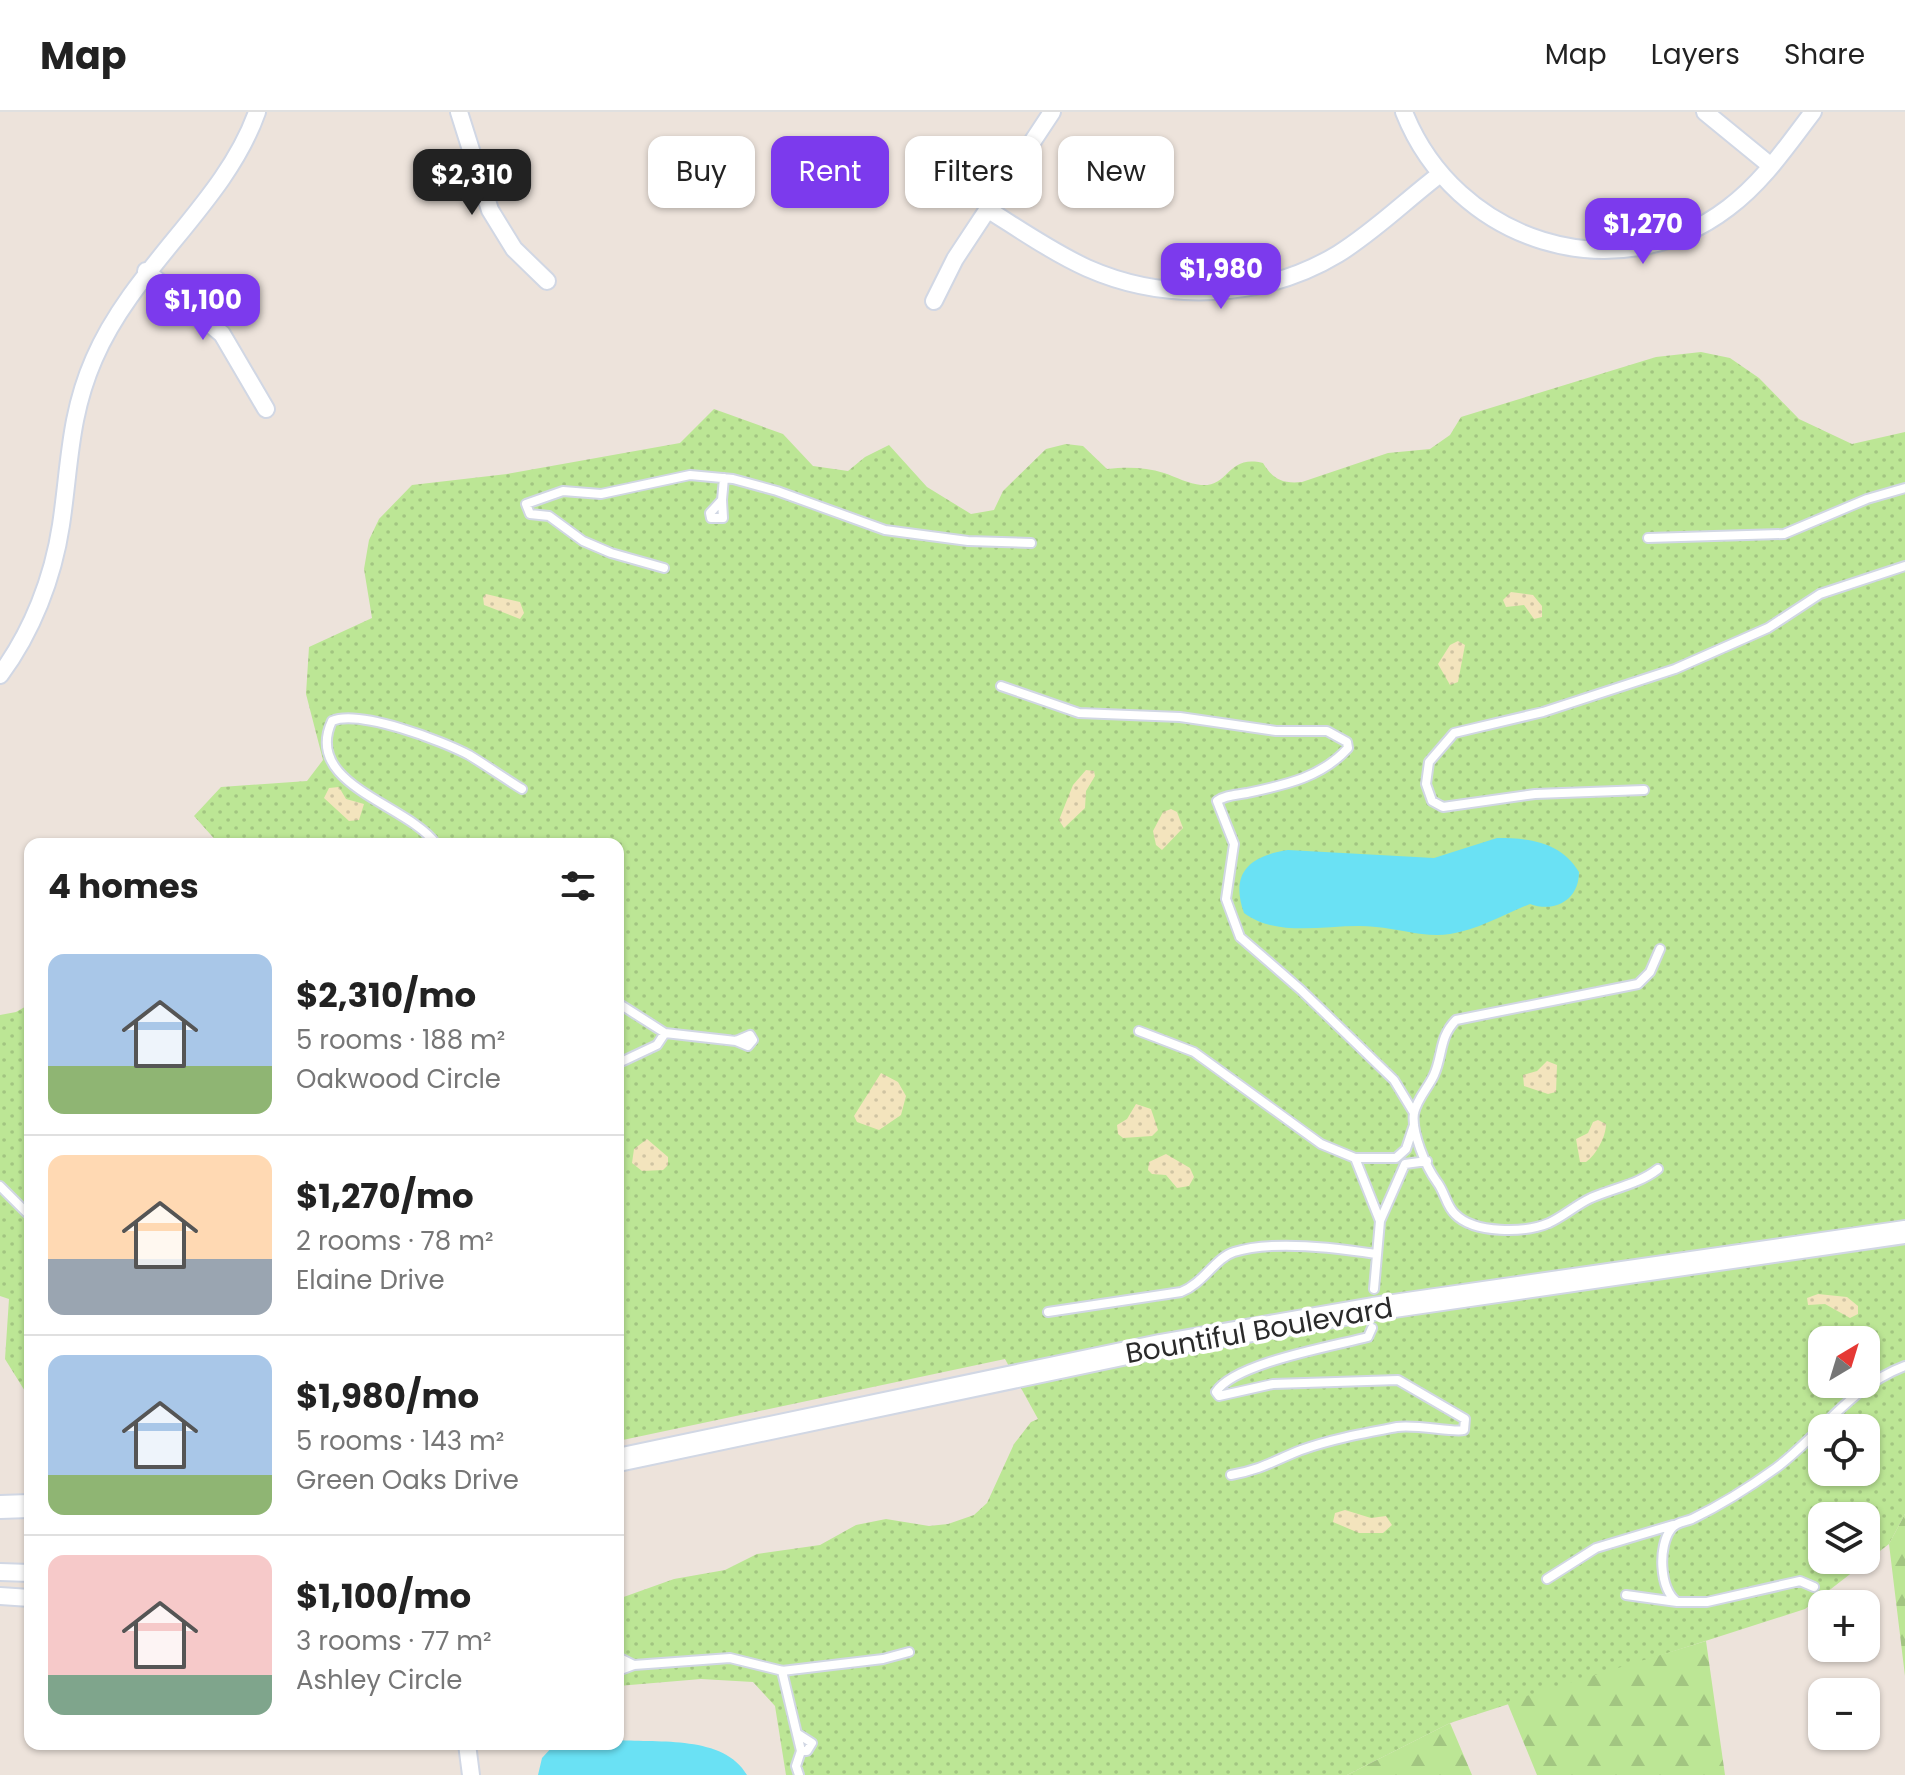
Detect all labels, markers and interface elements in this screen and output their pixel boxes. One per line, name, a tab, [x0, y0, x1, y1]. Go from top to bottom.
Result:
text: Map	[40, 29, 127, 82]
text: Map	[1545, 35, 1607, 74]
text: Layers	[1651, 35, 1740, 74]
text: Share	[1784, 35, 1865, 74]
chip: Buy	[648, 136, 755, 208]
chip: Rent	[771, 136, 889, 208]
chip: Filters	[905, 136, 1042, 208]
chip: New	[1058, 136, 1174, 208]
pin: $2,310	[407, 149, 537, 217]
text: $2,310	[431, 157, 513, 193]
pin: $1,270	[1578, 198, 1708, 266]
text: $1,270	[1603, 206, 1683, 242]
pin: $1,980	[1156, 243, 1286, 311]
text: $1,980	[1179, 251, 1263, 287]
pin: $1,100	[138, 274, 268, 342]
text: $1,100	[164, 282, 242, 318]
text: 4 homes	[48, 862, 199, 910]
icon: filters	[556, 864, 600, 908]
text: $2,310/mo	[296, 971, 476, 1019]
icon: home	[112, 986, 208, 1082]
text: 5 rooms · 188 m²	[296, 1022, 505, 1058]
text: Oakwood Circle	[296, 1061, 501, 1097]
text: $1,270/mo	[296, 1172, 474, 1220]
icon: home	[112, 1187, 208, 1283]
text: 2 rooms · 78 m²	[296, 1223, 494, 1259]
text: Elaine Drive	[296, 1262, 445, 1298]
street label: Bountiful Boulevard	[1122, 1288, 1396, 1373]
north arrow	[1808, 1326, 1880, 1398]
map controls	[1808, 1326, 1880, 1750]
text: $1,980/mo	[296, 1372, 479, 1420]
icon: home	[112, 1387, 208, 1483]
button: locate	[1808, 1414, 1880, 1486]
text: 5 rooms · 143 m²	[296, 1423, 504, 1459]
text: Green Oaks Drive	[296, 1462, 519, 1498]
button: layers	[1808, 1502, 1880, 1574]
text: $1,100/mo	[296, 1572, 471, 1620]
icon: home	[112, 1587, 208, 1683]
button: +	[1808, 1590, 1880, 1662]
text: 3 rooms · 77 m²	[296, 1623, 492, 1659]
text: Ashley Circle	[296, 1662, 462, 1698]
button: −	[1808, 1678, 1880, 1750]

